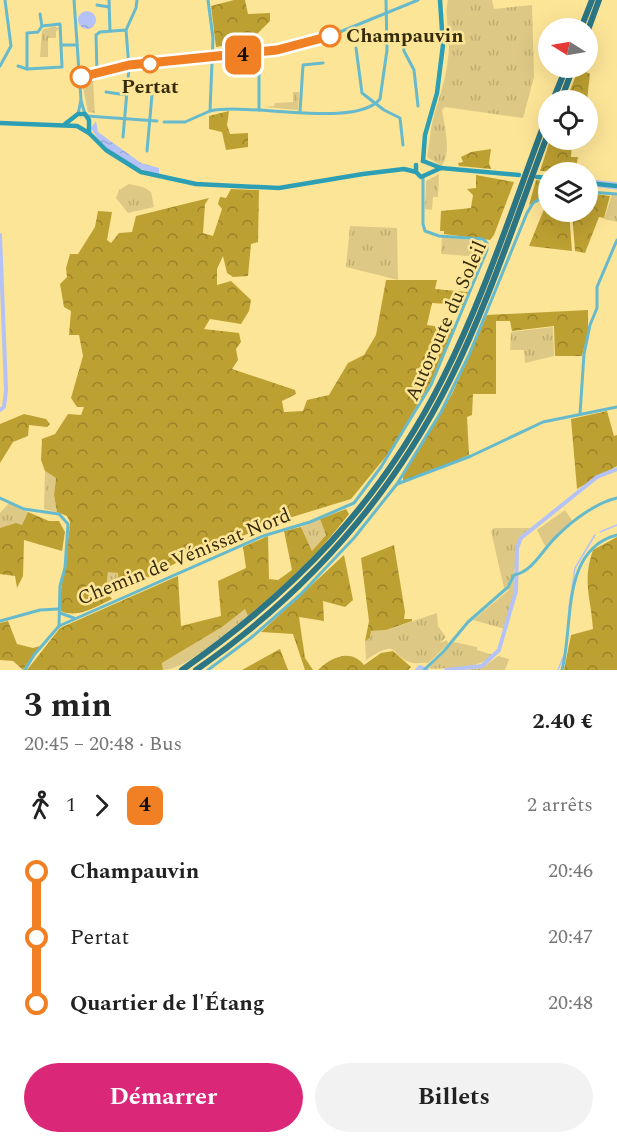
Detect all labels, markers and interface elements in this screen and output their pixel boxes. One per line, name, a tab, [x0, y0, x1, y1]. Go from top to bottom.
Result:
north arrow	[538, 18, 598, 78]
map controls	[538, 18, 598, 222]
place label: Champauvin	[346, 21, 464, 51]
marker: Champauvin	[319, 25, 341, 47]
line badge: 4	[224, 36, 262, 74]
text: 4	[237, 39, 249, 71]
marker: Pertat	[141, 55, 159, 73]
unlabelled marker	[70, 66, 92, 88]
place label: Pertat	[121, 72, 179, 102]
button: locate	[538, 90, 598, 150]
button: layers	[538, 162, 598, 222]
street label: Autoroute du Soleil	[397, 236, 495, 406]
street label: Chemin de Vénissat Nord	[73, 500, 295, 614]
text: 3 min	[24, 681, 112, 731]
text: 2.40 €	[532, 705, 593, 738]
text: 20:45 – 20:48 · Bus	[24, 729, 182, 759]
icon: walk	[24, 789, 57, 822]
icon: forward	[85, 789, 118, 822]
text: 4	[139, 789, 151, 821]
text: 1	[66, 790, 76, 820]
text: 2 arrêts	[527, 790, 593, 820]
text: Champauvin	[70, 855, 199, 888]
text: 20:46	[548, 856, 593, 886]
text: Pertat	[70, 921, 129, 954]
text: 20:47	[548, 922, 593, 952]
text: Quartier de l'Étang	[70, 987, 265, 1020]
text: 20:48	[548, 988, 593, 1018]
button: Démarrer	[24, 1063, 303, 1132]
button: Billets	[315, 1063, 593, 1132]

